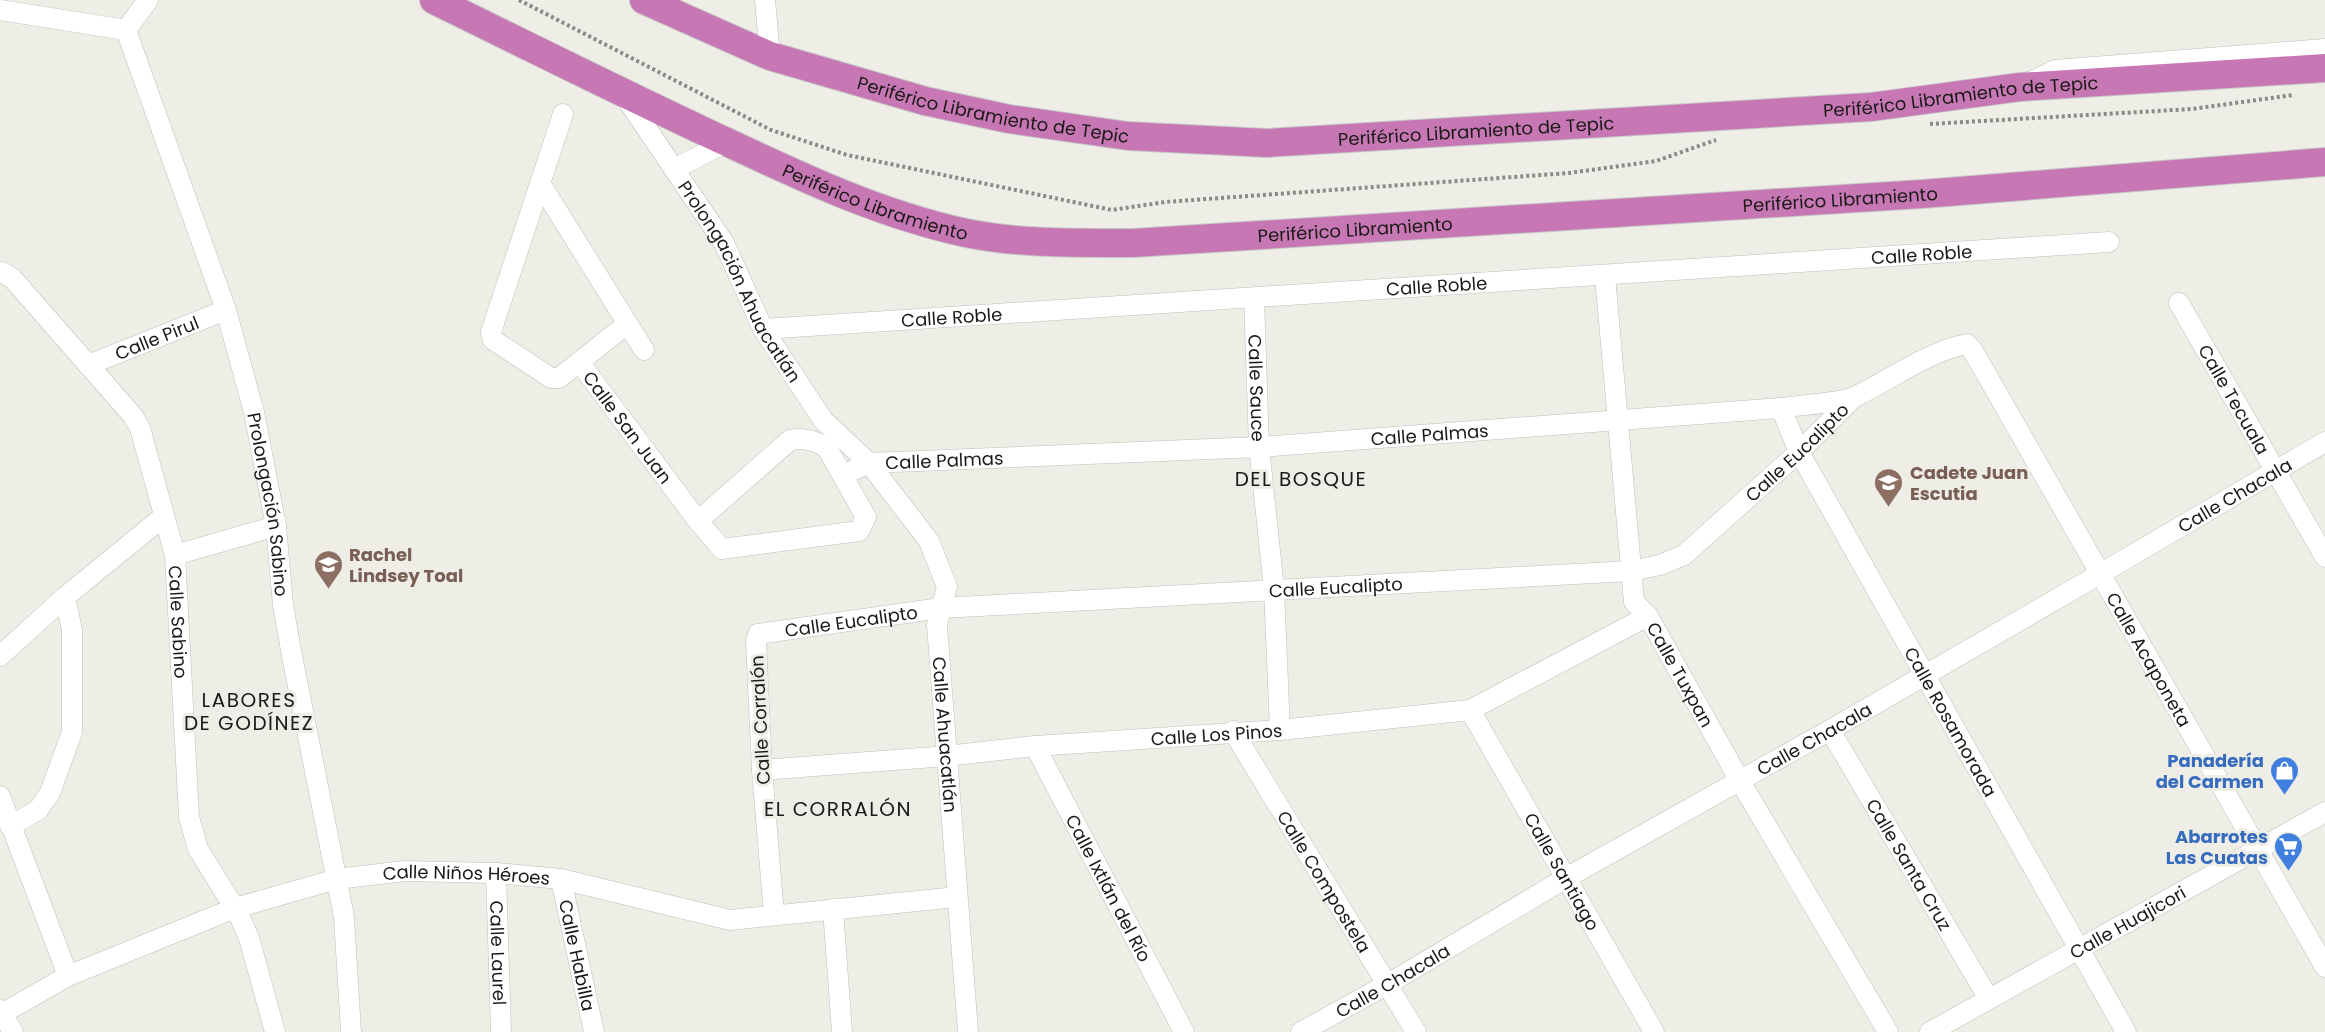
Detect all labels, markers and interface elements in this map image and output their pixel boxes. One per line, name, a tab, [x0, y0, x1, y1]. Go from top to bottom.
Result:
street label: Periférico Libramiento de Tepic	[855, 70, 1131, 149]
street label: Periférico Libramiento de Tepic	[1822, 70, 2099, 122]
street label: Periférico Libramiento de Tepic	[1337, 110, 1615, 151]
street label: Periférico Libramiento	[779, 157, 970, 246]
street label: Prolongación Ahuacatlán	[673, 175, 807, 387]
street label: Periférico Libramiento	[1742, 180, 1939, 218]
street label: Periférico Libramiento	[1257, 211, 1453, 248]
street label: Calle Roble	[1870, 238, 1973, 270]
street label: Calle Roble	[1385, 270, 1488, 301]
street label: Calle Roble	[900, 301, 1003, 333]
street label: Calle Pirul	[111, 310, 202, 366]
street label: Calle Sauce	[1243, 334, 1271, 442]
street label: Calle Tecuala	[2193, 340, 2276, 459]
street label: Calle San Juan	[578, 366, 678, 489]
street label: Calle Eucalipto	[1739, 397, 1854, 507]
street label: Prolongación Sabino	[242, 410, 295, 598]
street label: Calle Palmas	[1370, 417, 1489, 451]
street label: Calle Palmas	[885, 445, 1004, 475]
street label: Calle Chacala	[2173, 452, 2296, 538]
place label: Cadete Juan Escutia	[1910, 460, 2028, 506]
district label: DEL BOSQUE	[1235, 465, 1367, 493]
school or university icon: Cadete Juan Escutia	[1873, 466, 1905, 508]
place label: Rachel Lindsey Toal	[349, 542, 463, 588]
school or university icon: Rachel Lindsey Toal	[312, 548, 344, 590]
street label: Calle Sabino	[163, 565, 194, 679]
street label: Calle Eucalipto	[1268, 571, 1403, 603]
street label: Calle Acaponeta	[2101, 587, 2198, 731]
street label: Calle Eucalipto	[783, 599, 919, 643]
street label: Calle Tuxpan	[1641, 617, 1720, 732]
street label: Calle Rosamorada	[1899, 642, 2003, 801]
street label: Calle Corralón	[744, 655, 776, 785]
street label: Calle Ahuacatlán	[927, 656, 964, 813]
district label: LABORES DE GODÍNEZ	[184, 686, 314, 737]
street label: Calle Chacala	[1752, 696, 1876, 781]
street label: Calle Los Pinos	[1150, 717, 1283, 751]
place label: Panadería del Carmen	[2156, 748, 2264, 794]
shop icon: Panadería del Carmen	[2269, 754, 2301, 796]
street label: Calle Santa Cruz	[1861, 794, 1958, 935]
district label: EL CORRALÓN	[764, 795, 912, 823]
street label: Calle Compostela	[1272, 806, 1377, 957]
street label: Calle Santiago	[1519, 808, 1606, 935]
street label: Calle Ixtlán del Río	[1060, 810, 1158, 966]
place label: Abarrotes Las Cuatas	[2166, 824, 2268, 870]
supermarket icon: Abarrotes Las Cuatas	[2273, 830, 2305, 872]
street label: Calle Niños Héroes	[381, 858, 551, 890]
street label: Calle Huajicori	[2065, 880, 2190, 964]
street label: Calle Habilla	[553, 897, 602, 1013]
street label: Calle Laurel	[484, 900, 513, 1006]
street label: Calle Chacala	[1331, 938, 1454, 1023]

